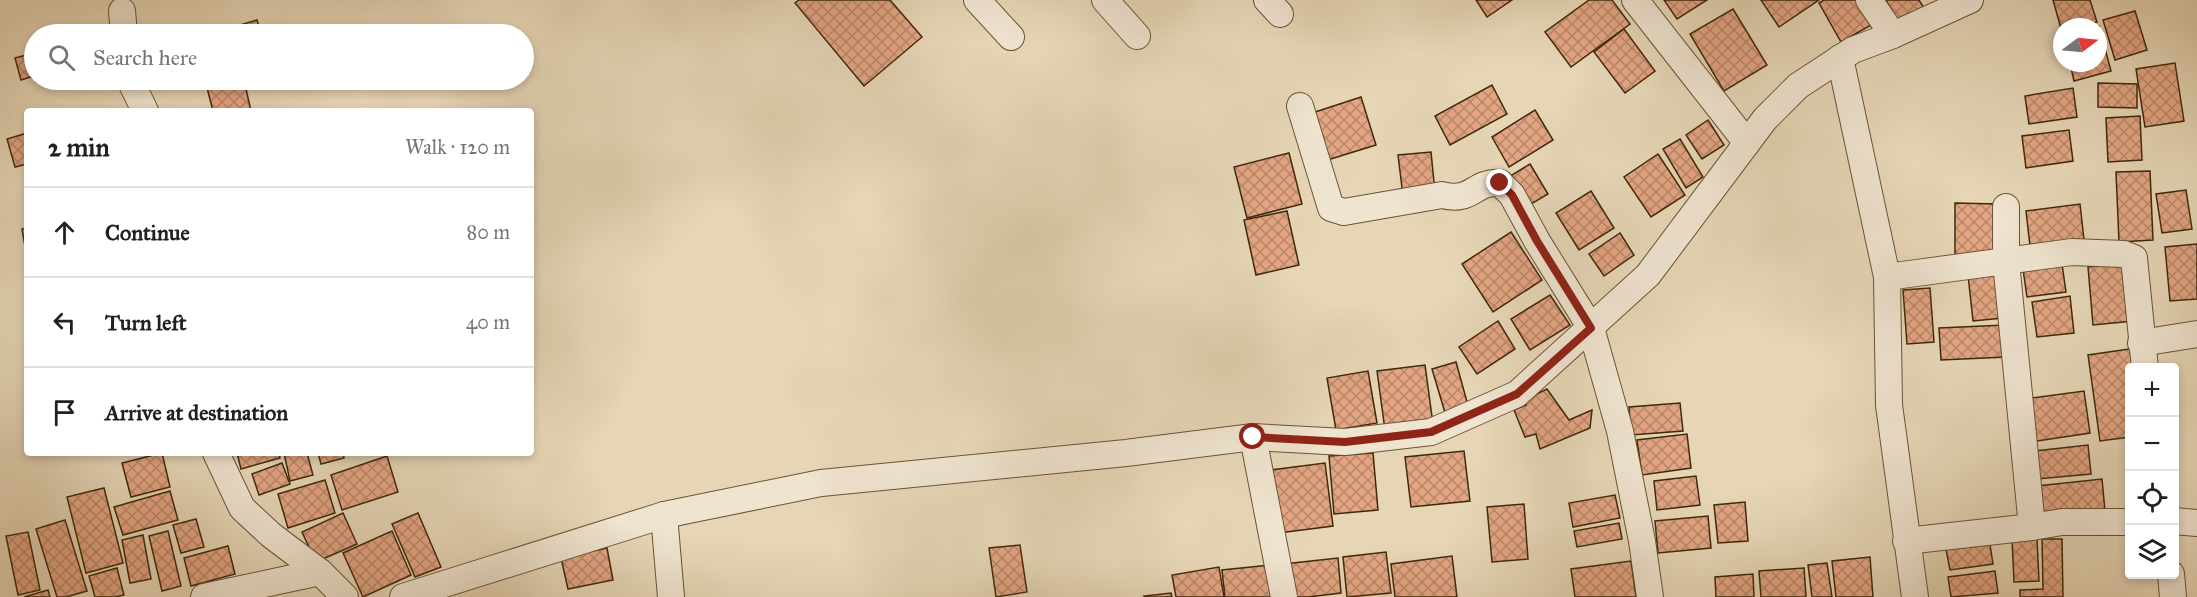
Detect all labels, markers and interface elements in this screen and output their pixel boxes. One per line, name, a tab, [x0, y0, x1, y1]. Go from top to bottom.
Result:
north arrow	[2053, 18, 2107, 72]
search box	[24, 24, 534, 90]
icon: search	[45, 41, 78, 74]
text: Search here	[93, 44, 197, 71]
text: 2 min	[48, 131, 109, 163]
text: Walk · 120 m	[405, 135, 510, 159]
route end	[1486, 169, 1512, 195]
icon: ahead	[48, 216, 81, 249]
text: Continue	[105, 219, 190, 246]
text: 80 m	[467, 220, 510, 244]
icon: left	[48, 306, 81, 339]
text: Turn left	[105, 309, 187, 336]
text: 40 m	[466, 310, 510, 334]
map controls	[2125, 363, 2179, 579]
button: +	[2125, 363, 2179, 417]
icon: arrive	[48, 396, 81, 429]
text: Arrive at destination	[105, 399, 288, 426]
button: −	[2125, 417, 2179, 471]
route start	[1239, 423, 1265, 449]
button: locate	[2125, 471, 2179, 525]
button: layers	[2125, 525, 2179, 579]

